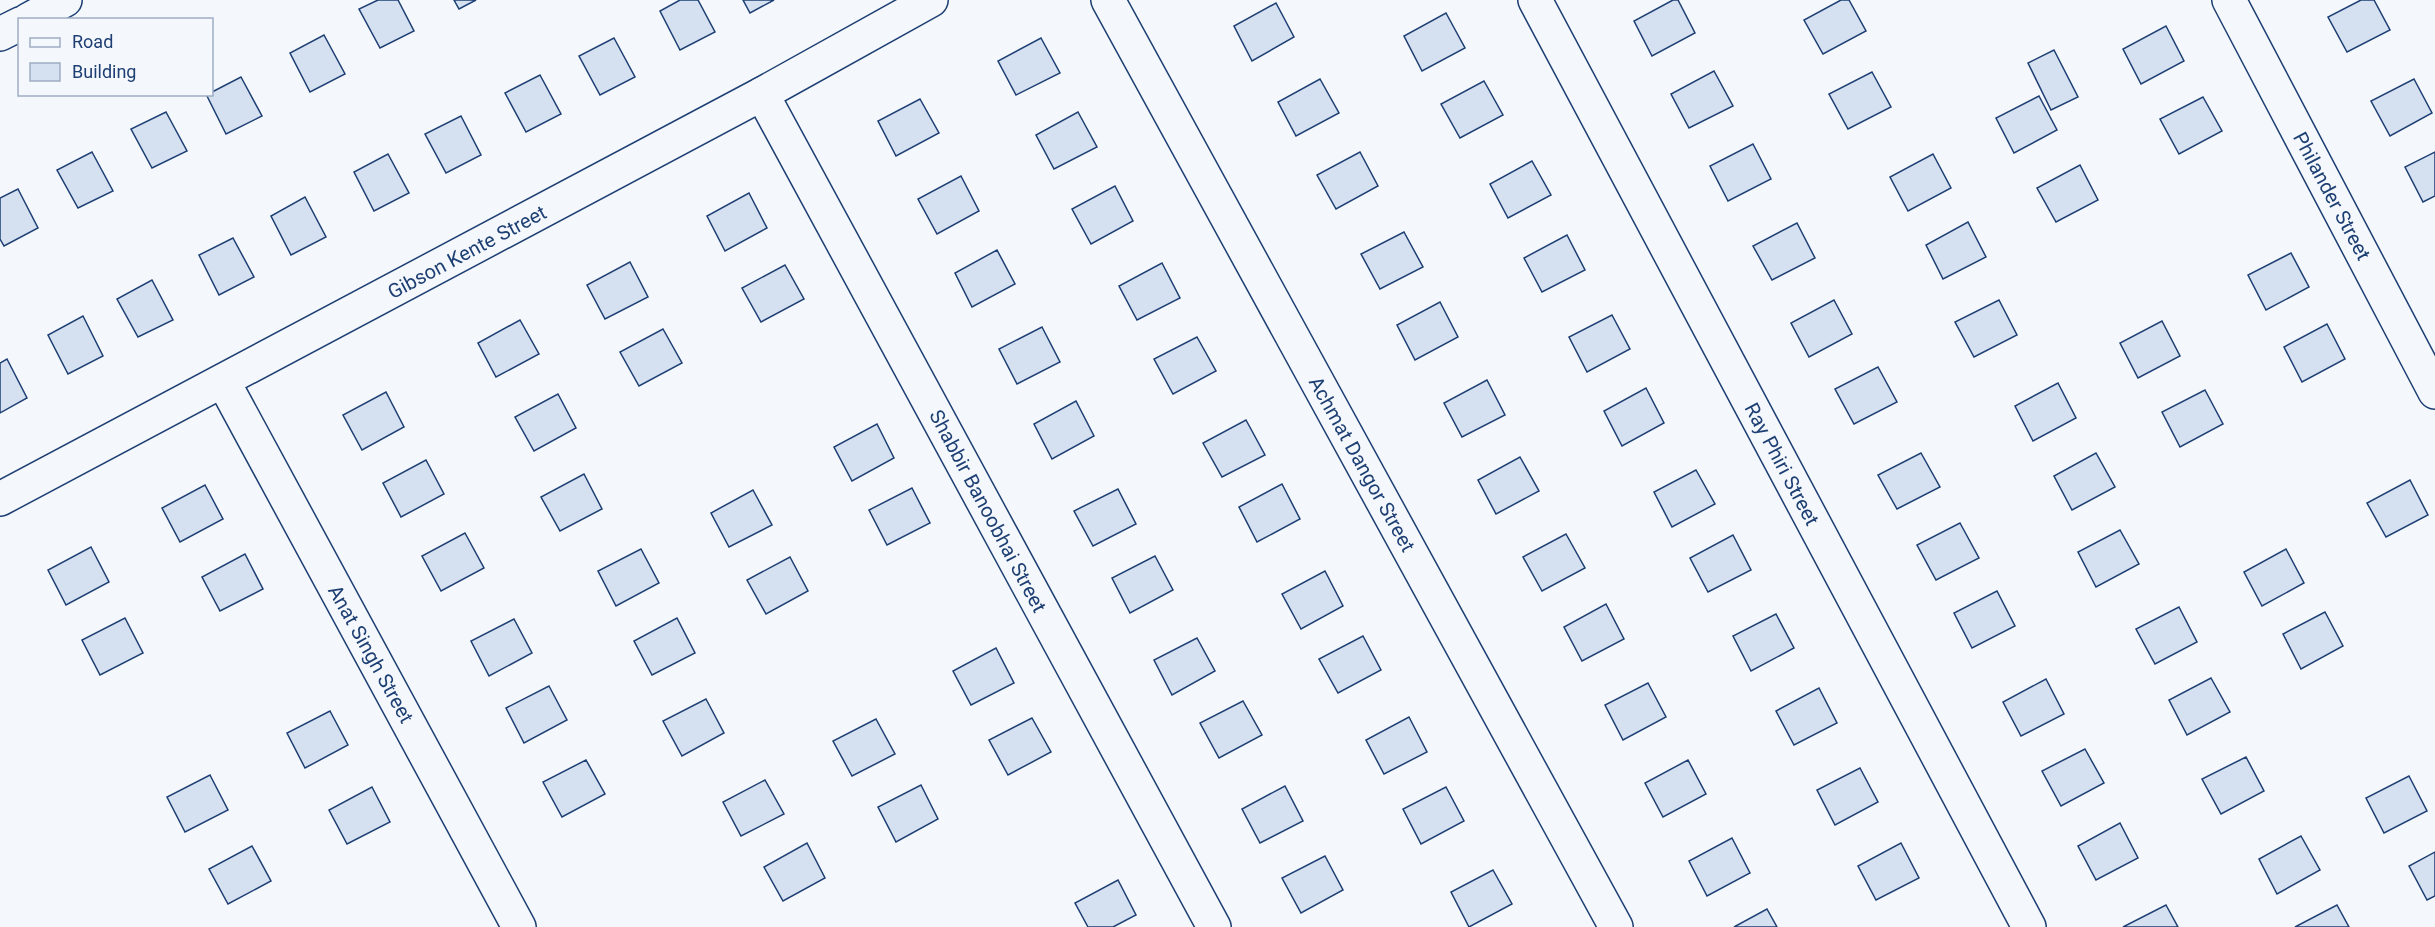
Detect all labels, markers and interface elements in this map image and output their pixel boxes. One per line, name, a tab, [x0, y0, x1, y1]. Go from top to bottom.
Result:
legend	[18, 18, 213, 96]
text: Road	[72, 31, 113, 52]
text: Building	[72, 61, 136, 82]
street label: Philander Street	[2288, 128, 2376, 264]
street label: Gibson Kente Street	[384, 200, 550, 304]
street label: Achmat Dangor Street	[1304, 372, 1420, 556]
street label: Ray Phiri Street	[1740, 399, 1824, 529]
street label: Shabbir Banoobhai Street	[924, 406, 1052, 616]
street label: Anat Singh Street	[323, 581, 419, 727]

